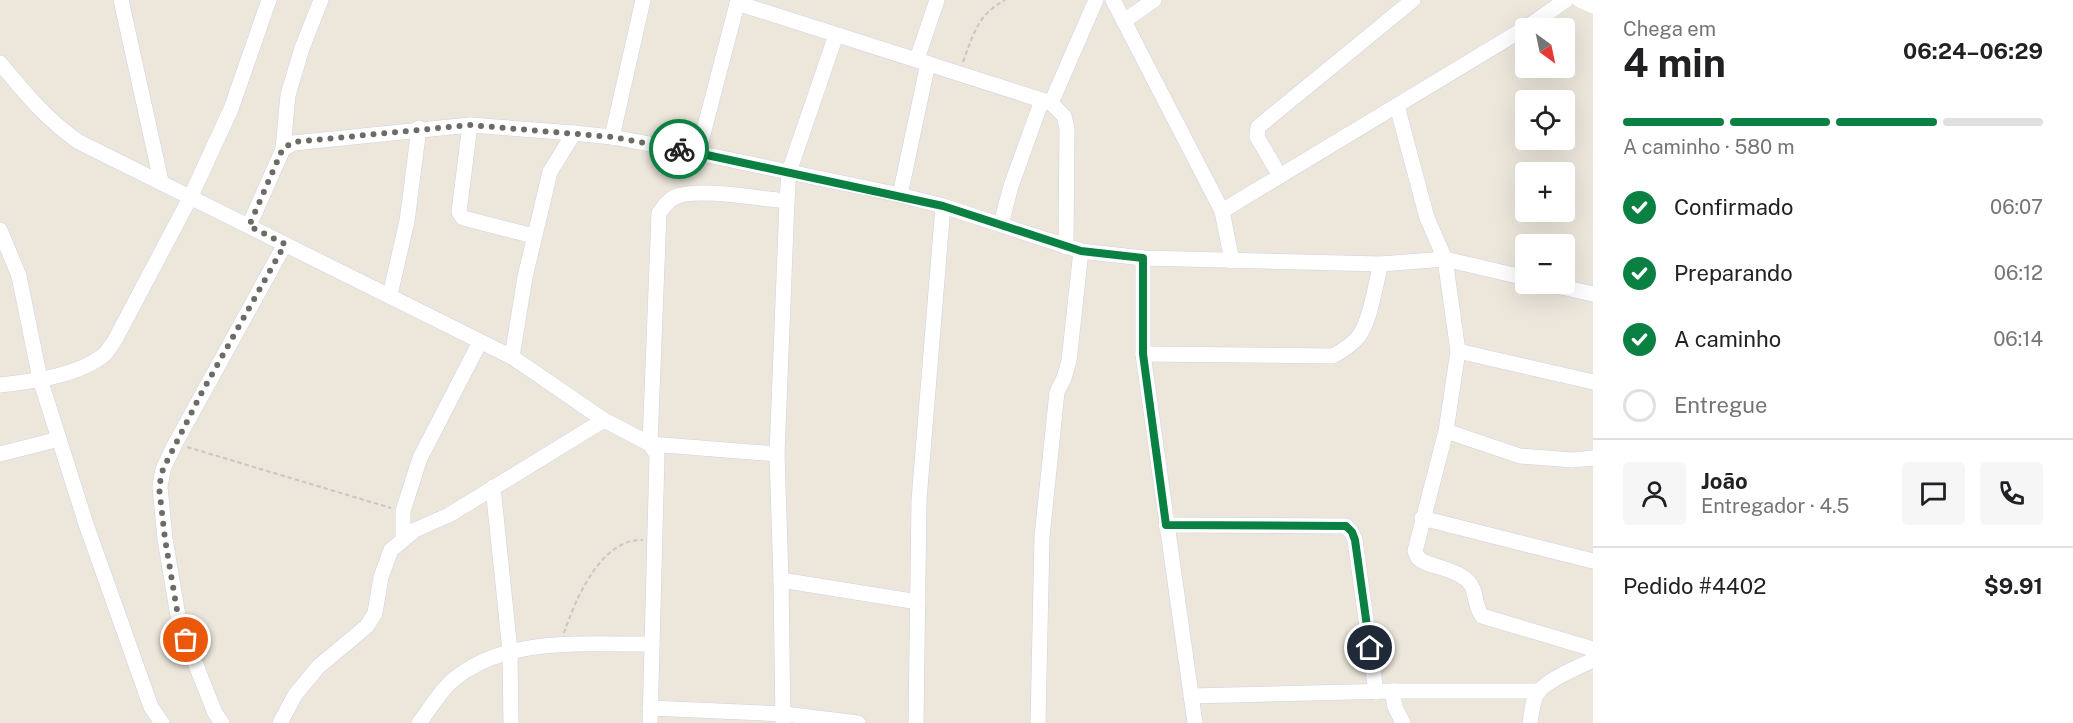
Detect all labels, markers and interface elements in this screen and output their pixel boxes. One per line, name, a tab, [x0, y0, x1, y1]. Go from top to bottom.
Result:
text: Chega em	[1623, 17, 1716, 41]
north arrow	[1515, 18, 1575, 78]
map controls	[1515, 18, 1575, 294]
text: 06:24–06:29	[1903, 38, 2043, 64]
text: 4 min	[1623, 40, 1726, 86]
button: locate	[1515, 90, 1575, 150]
courier	[649, 119, 709, 179]
icon: bike	[663, 133, 696, 166]
text: A caminho · 580 m	[1623, 135, 1794, 159]
button: +	[1515, 162, 1575, 222]
icon: check	[1623, 191, 1656, 224]
text: Confirmado	[1674, 194, 1793, 220]
text: 06:07	[1990, 195, 2043, 219]
button: −	[1515, 234, 1575, 294]
icon: check	[1623, 257, 1656, 290]
text: Preparando	[1674, 260, 1793, 286]
text: 06:12	[1994, 261, 2043, 285]
icon: check	[1623, 323, 1656, 356]
text: A caminho	[1674, 326, 1781, 352]
text: 06:14	[1993, 327, 2043, 351]
text: Entregue	[1674, 392, 1768, 418]
button: person	[1623, 462, 1686, 525]
button: chat	[1902, 462, 1965, 525]
button: phone	[1980, 462, 2043, 525]
text: João	[1701, 468, 1748, 494]
text: Entregador · 4.5	[1701, 494, 1849, 518]
text: Pedido #4402	[1623, 573, 1766, 599]
text: $9.91	[1984, 573, 2043, 599]
pin	[160, 614, 211, 665]
pin	[1344, 622, 1395, 673]
icon: bag	[169, 623, 202, 656]
icon: home	[1353, 631, 1386, 664]

